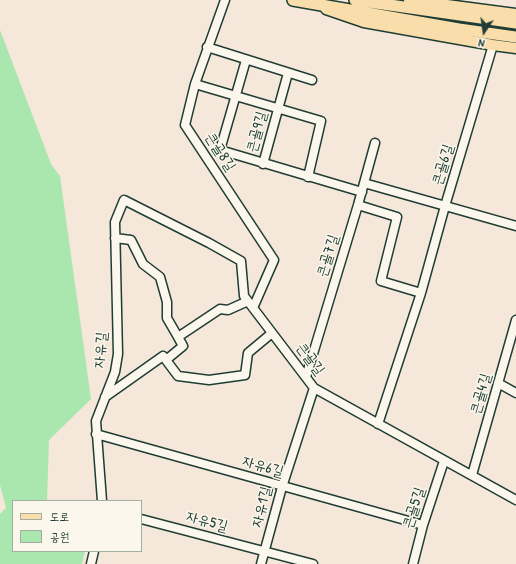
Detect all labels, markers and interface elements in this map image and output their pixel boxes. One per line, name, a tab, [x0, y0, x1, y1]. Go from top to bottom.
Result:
north arrow	[464, 12, 504, 52]
text: N	[477, 36, 486, 51]
street label: 큰골9길	[243, 110, 271, 154]
street label: 큰골8길	[201, 129, 239, 175]
street label: 큰골6길	[428, 142, 458, 188]
street label: 큰골7길	[313, 233, 343, 279]
street label: 자유길	[90, 331, 112, 369]
street label: 큰골길	[292, 339, 328, 379]
street label: 큰골4길	[467, 371, 495, 417]
street label: 자유6길	[240, 453, 286, 481]
street label: 자유1길	[248, 485, 276, 529]
street label: 큰골5길	[399, 485, 429, 531]
legend	[12, 500, 142, 552]
text: 도로	[50, 508, 69, 525]
street label: 자유5길	[184, 508, 230, 536]
text: 공원	[50, 528, 69, 545]

